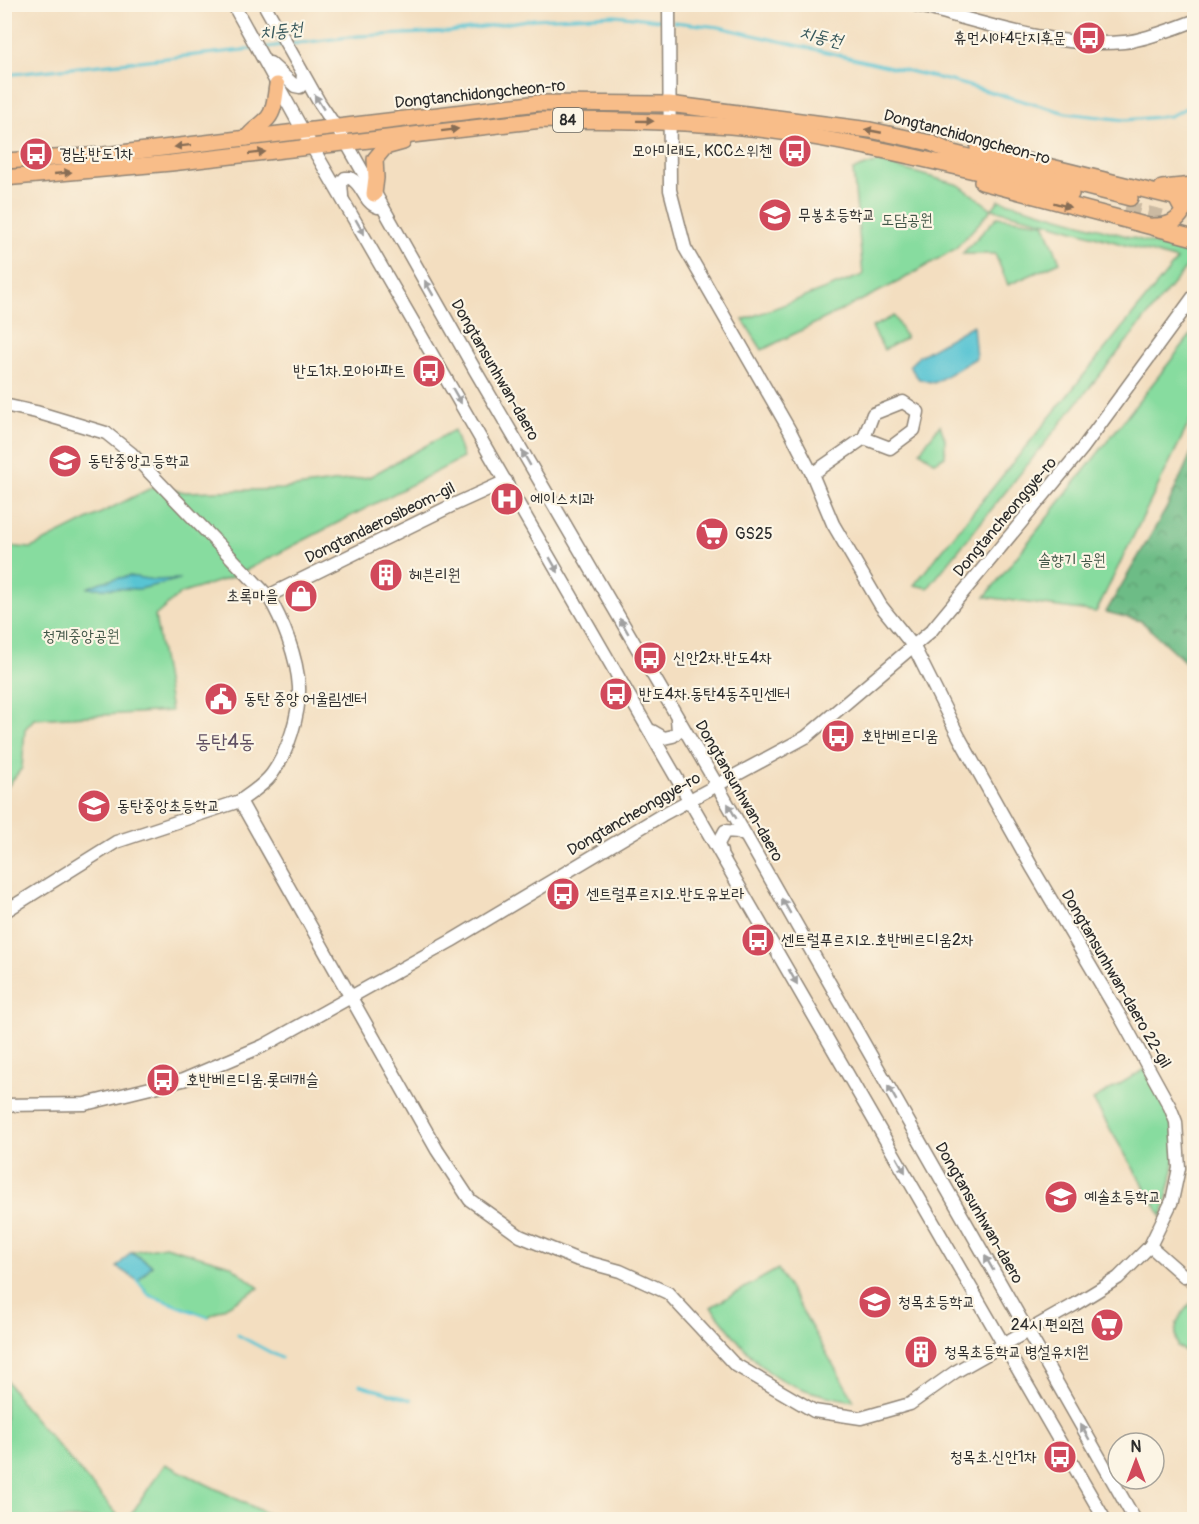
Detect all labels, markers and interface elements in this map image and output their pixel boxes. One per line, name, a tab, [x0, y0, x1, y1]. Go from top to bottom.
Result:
water label: 치동천	[258, 17, 305, 45]
bus stop icon: 휴먼시아4단지후문	[1071, 20, 1107, 56]
water label: 치동천	[797, 21, 846, 53]
place label: 휴먼시아4단지후문	[954, 28, 1066, 48]
street label: Dongtanchidongcheon-ro	[394, 75, 567, 113]
one-way arrow	[314, 94, 325, 110]
street label: Dongtanchidongcheon-ro	[882, 105, 1053, 169]
road number: 84	[553, 108, 583, 132]
one-way arrow	[635, 116, 654, 126]
one-way arrow	[441, 126, 460, 135]
one-way arrow	[864, 126, 883, 135]
bus stop icon: 모아미래도, KCC스위첸	[777, 133, 813, 169]
bus stop icon: 경남.반도1차	[18, 136, 54, 172]
one-way arrow	[173, 141, 192, 150]
place label: 모아미래도, KCC스위첸	[632, 141, 772, 161]
place label: 경남.반도1차	[59, 144, 133, 164]
one-way arrow	[247, 148, 266, 158]
one-way arrow	[53, 168, 72, 178]
school or university icon: 무봉초등학교	[757, 197, 793, 233]
one-way arrow	[1052, 200, 1071, 210]
place label: 무봉초등학교	[798, 205, 875, 225]
park label: 도담공원	[881, 210, 933, 230]
one-way arrow	[354, 219, 365, 235]
one-way arrow	[423, 280, 434, 296]
street label: Dongtansunhwan-daero	[446, 296, 544, 445]
bus stop icon: 반도1차.모아아파트	[411, 353, 447, 389]
place label: 반도1차.모아아파트	[293, 361, 406, 381]
one-way arrow	[452, 387, 462, 404]
school or university icon: 동탄중앙고등학교	[47, 443, 83, 479]
one-way arrow	[520, 450, 531, 466]
place label: 동탄중앙고등학교	[88, 451, 191, 471]
street label: Dongtancheonggye-ro	[949, 453, 1061, 581]
street label: Dongtandaerosibeom-gil	[302, 478, 458, 568]
hospital icon: 에이스치과	[489, 481, 525, 517]
place label: 에이스치과	[530, 489, 595, 509]
supermarket icon: GS25	[694, 516, 730, 552]
place label: GS25	[735, 524, 773, 544]
park label: 솔향기 공원	[1038, 550, 1106, 570]
one-way arrow	[549, 556, 559, 573]
building icon: 헤븐리원	[368, 557, 404, 593]
place label: 헤븐리원	[409, 565, 461, 585]
shop icon: 초록마을	[283, 578, 319, 614]
place label: 초록마을	[227, 586, 278, 606]
one-way arrow	[619, 617, 629, 634]
park label: 청계중앙공원	[42, 626, 120, 646]
bus stop icon: 신안2차.반도4차	[632, 640, 668, 676]
place label: 신안2차.반도4차	[673, 648, 772, 668]
bus stop icon: 반도4차.동탄4동주민센터	[598, 676, 634, 712]
public building icon: 동탄 중앙 어울림센터	[203, 681, 239, 717]
place label: 반도4차.동탄4동주민센터	[639, 684, 790, 704]
place label: 동탄 중앙 어울림센터	[244, 689, 367, 709]
street label: Dongtansunhwan-daero	[690, 717, 788, 866]
bus stop icon: 호반베르디움	[820, 718, 856, 754]
place label: 호반베르디움	[861, 726, 938, 746]
district label: 동탄4동	[195, 729, 255, 754]
street label: Dongtancheonggye-ro	[564, 768, 705, 860]
school or university icon: 동탄중앙초등학교	[76, 788, 112, 824]
place label: 동탄중앙초등학교	[117, 796, 220, 816]
one-way arrow	[727, 802, 737, 819]
bus stop icon: 센트럴푸르지오.반도유보라	[545, 876, 581, 912]
place label: 센트럴푸르지오.반도유보라	[586, 884, 744, 904]
street label: Dongtansunhwan-daero 22-gil	[1057, 886, 1175, 1072]
one-way arrow	[781, 897, 791, 914]
bus stop icon: 센트럴푸르지오.호반베르디움2차	[740, 922, 776, 958]
place label: 센트럴푸르지오.호반베르디움2차	[781, 930, 974, 950]
one-way arrow	[787, 969, 797, 986]
bus stop icon: 호반베르디움.롯데캐슬	[145, 1062, 181, 1098]
place label: 호반베르디움.롯데캐슬	[186, 1070, 318, 1090]
one-way arrow	[888, 1085, 898, 1102]
street label: Dongtansunhwan-daero	[930, 1139, 1028, 1288]
one-way arrow	[895, 1157, 906, 1173]
school or university icon: 예솔초등학교	[1043, 1179, 1079, 1215]
place label: 예솔초등학교	[1084, 1187, 1161, 1207]
one-way arrow	[983, 1255, 994, 1271]
school or university icon: 청목초등학교	[857, 1284, 893, 1320]
place label: 청목초등학교	[898, 1292, 975, 1312]
supermarket icon: 24시 편의점	[1089, 1307, 1125, 1343]
place label: 24시 편의점	[1011, 1315, 1084, 1335]
building icon: 청목초등학교 병설유치원	[903, 1334, 939, 1370]
place label: 청목초등학교 병설유치원	[944, 1342, 1089, 1362]
one-way arrow	[1080, 1424, 1091, 1440]
north arrow	[1106, 1431, 1166, 1491]
text: N	[1131, 1437, 1142, 1457]
bus stop icon: 청목초.신안1차	[1042, 1439, 1078, 1475]
place label: 청목초.신안1차	[950, 1447, 1037, 1467]

